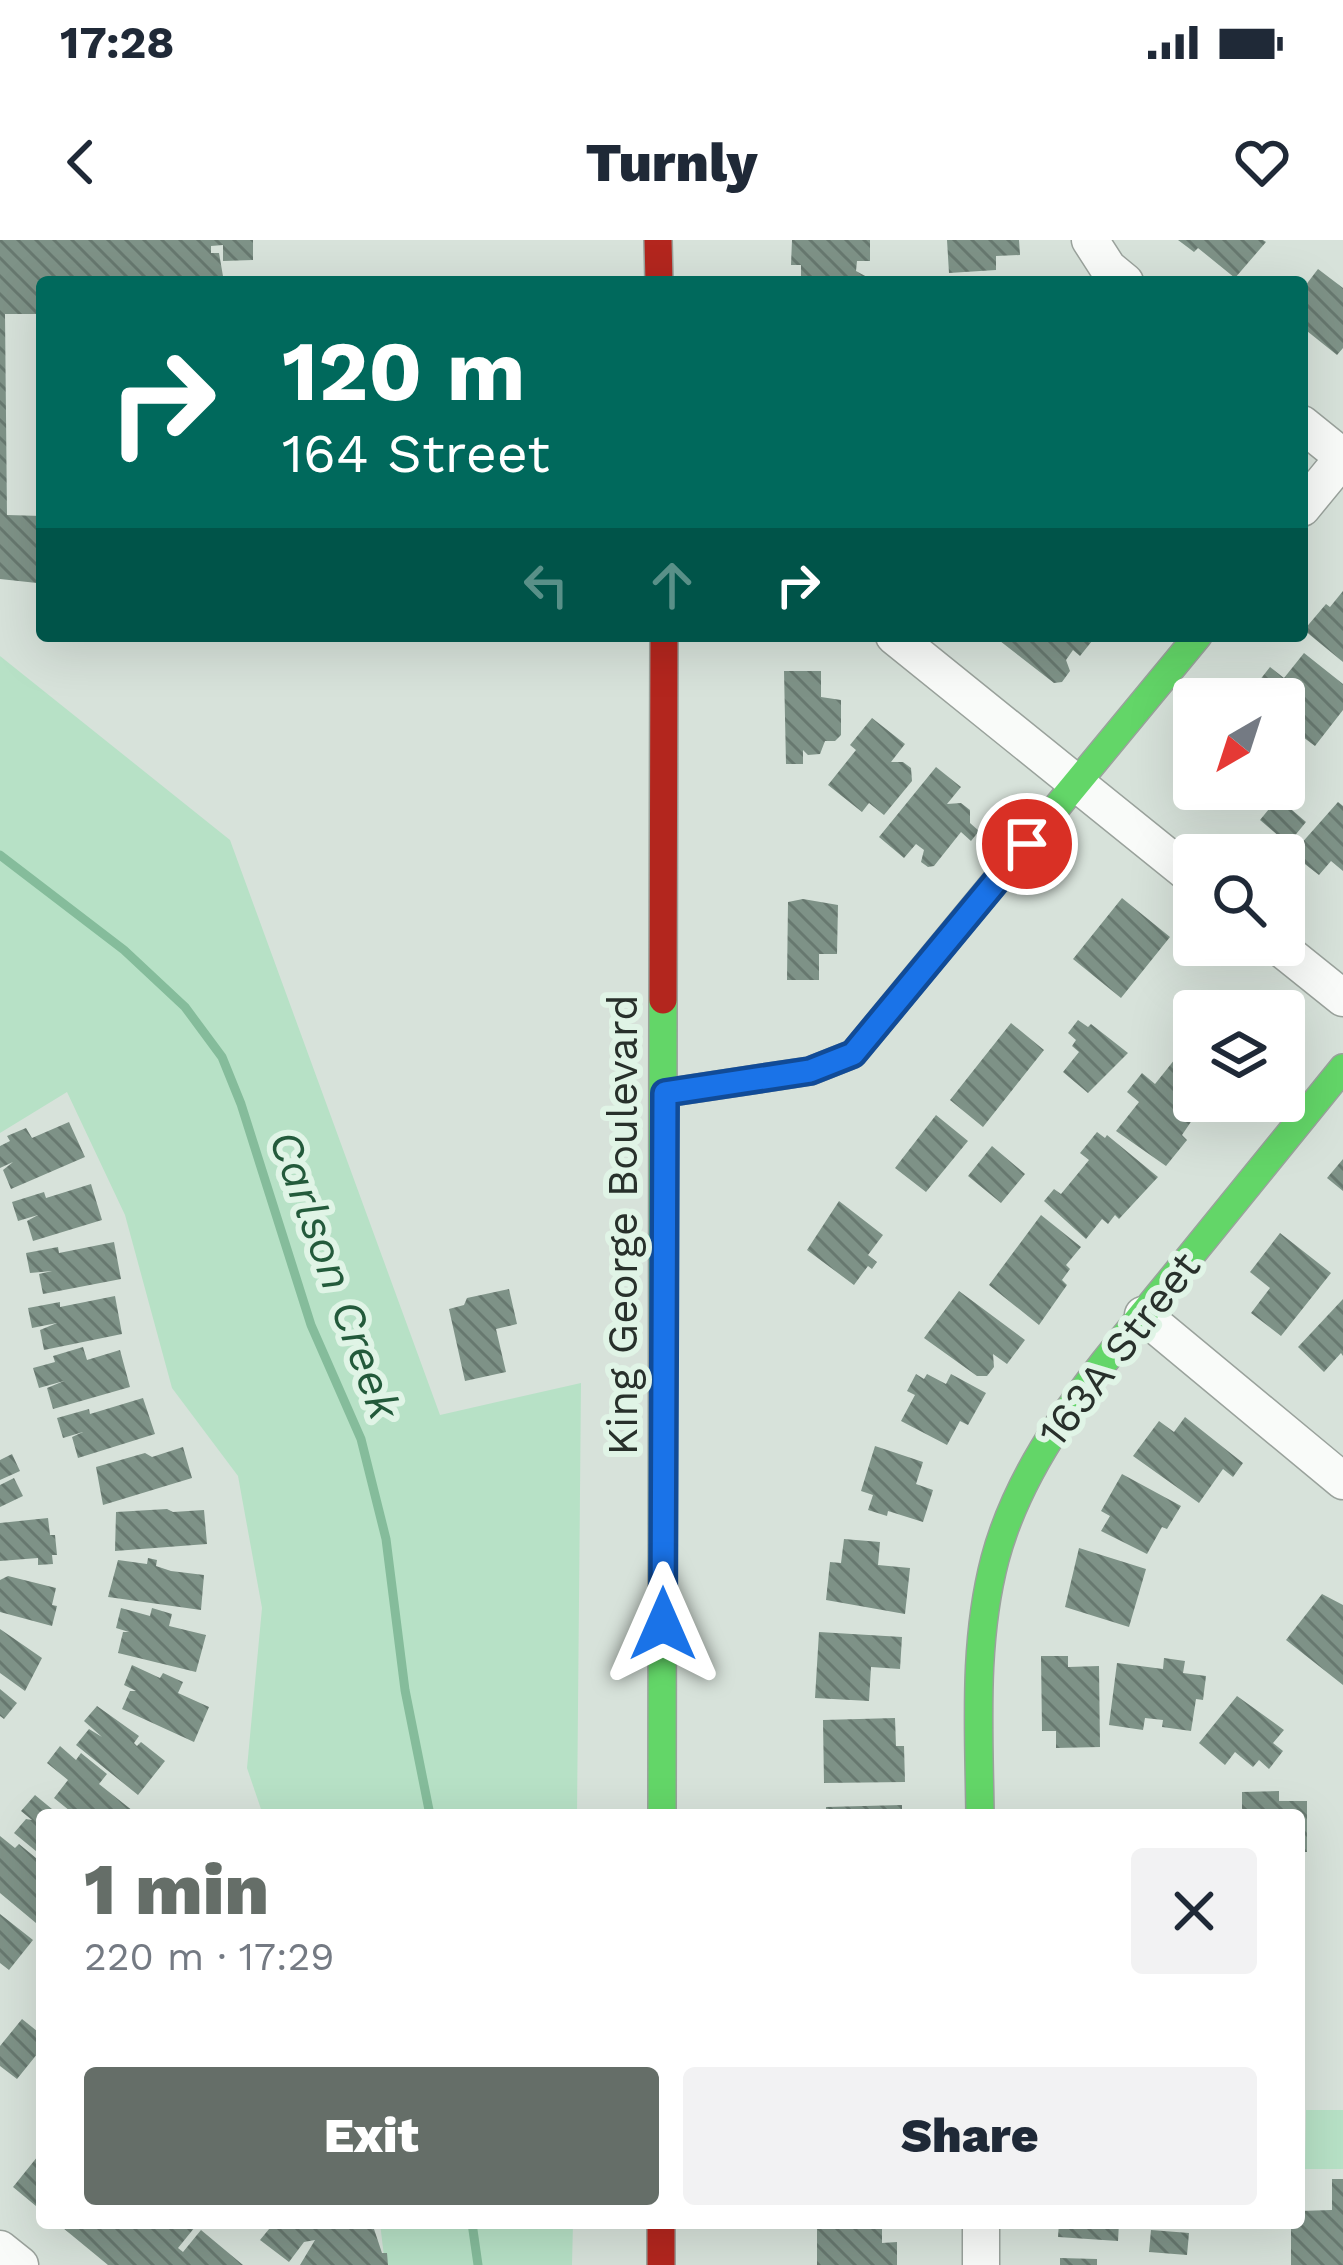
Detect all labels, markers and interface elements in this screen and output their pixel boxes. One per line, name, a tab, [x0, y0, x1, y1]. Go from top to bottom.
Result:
text: 17:28	[60, 16, 175, 69]
icon: back	[48, 129, 114, 195]
icon: heart	[1229, 129, 1295, 195]
text: Turnly	[585, 131, 758, 194]
text: 120 m	[282, 322, 525, 420]
icon: right	[84, 324, 240, 480]
text: 164 Street	[282, 422, 550, 485]
icon: left	[513, 552, 579, 618]
icon: ahead	[639, 552, 705, 618]
icon: right	[765, 552, 831, 618]
north arrow	[1173, 678, 1305, 810]
map controls	[1173, 678, 1305, 1122]
pin	[976, 793, 1078, 895]
icon: arrive	[994, 811, 1060, 877]
button: search	[1173, 834, 1305, 966]
button: layers	[1173, 990, 1305, 1122]
street label: King George Boulevard	[598, 994, 647, 1456]
water label: Carlson Creek	[258, 1123, 412, 1428]
street label: 163A Street	[1028, 1242, 1210, 1456]
position arrow	[600, 1561, 726, 1687]
text: 1 min	[84, 1847, 269, 1931]
button: close	[1131, 1848, 1257, 1974]
text: 220 m · 17:29	[84, 1934, 334, 1979]
button: Exit	[84, 2067, 659, 2205]
button: Share	[683, 2067, 1257, 2205]

